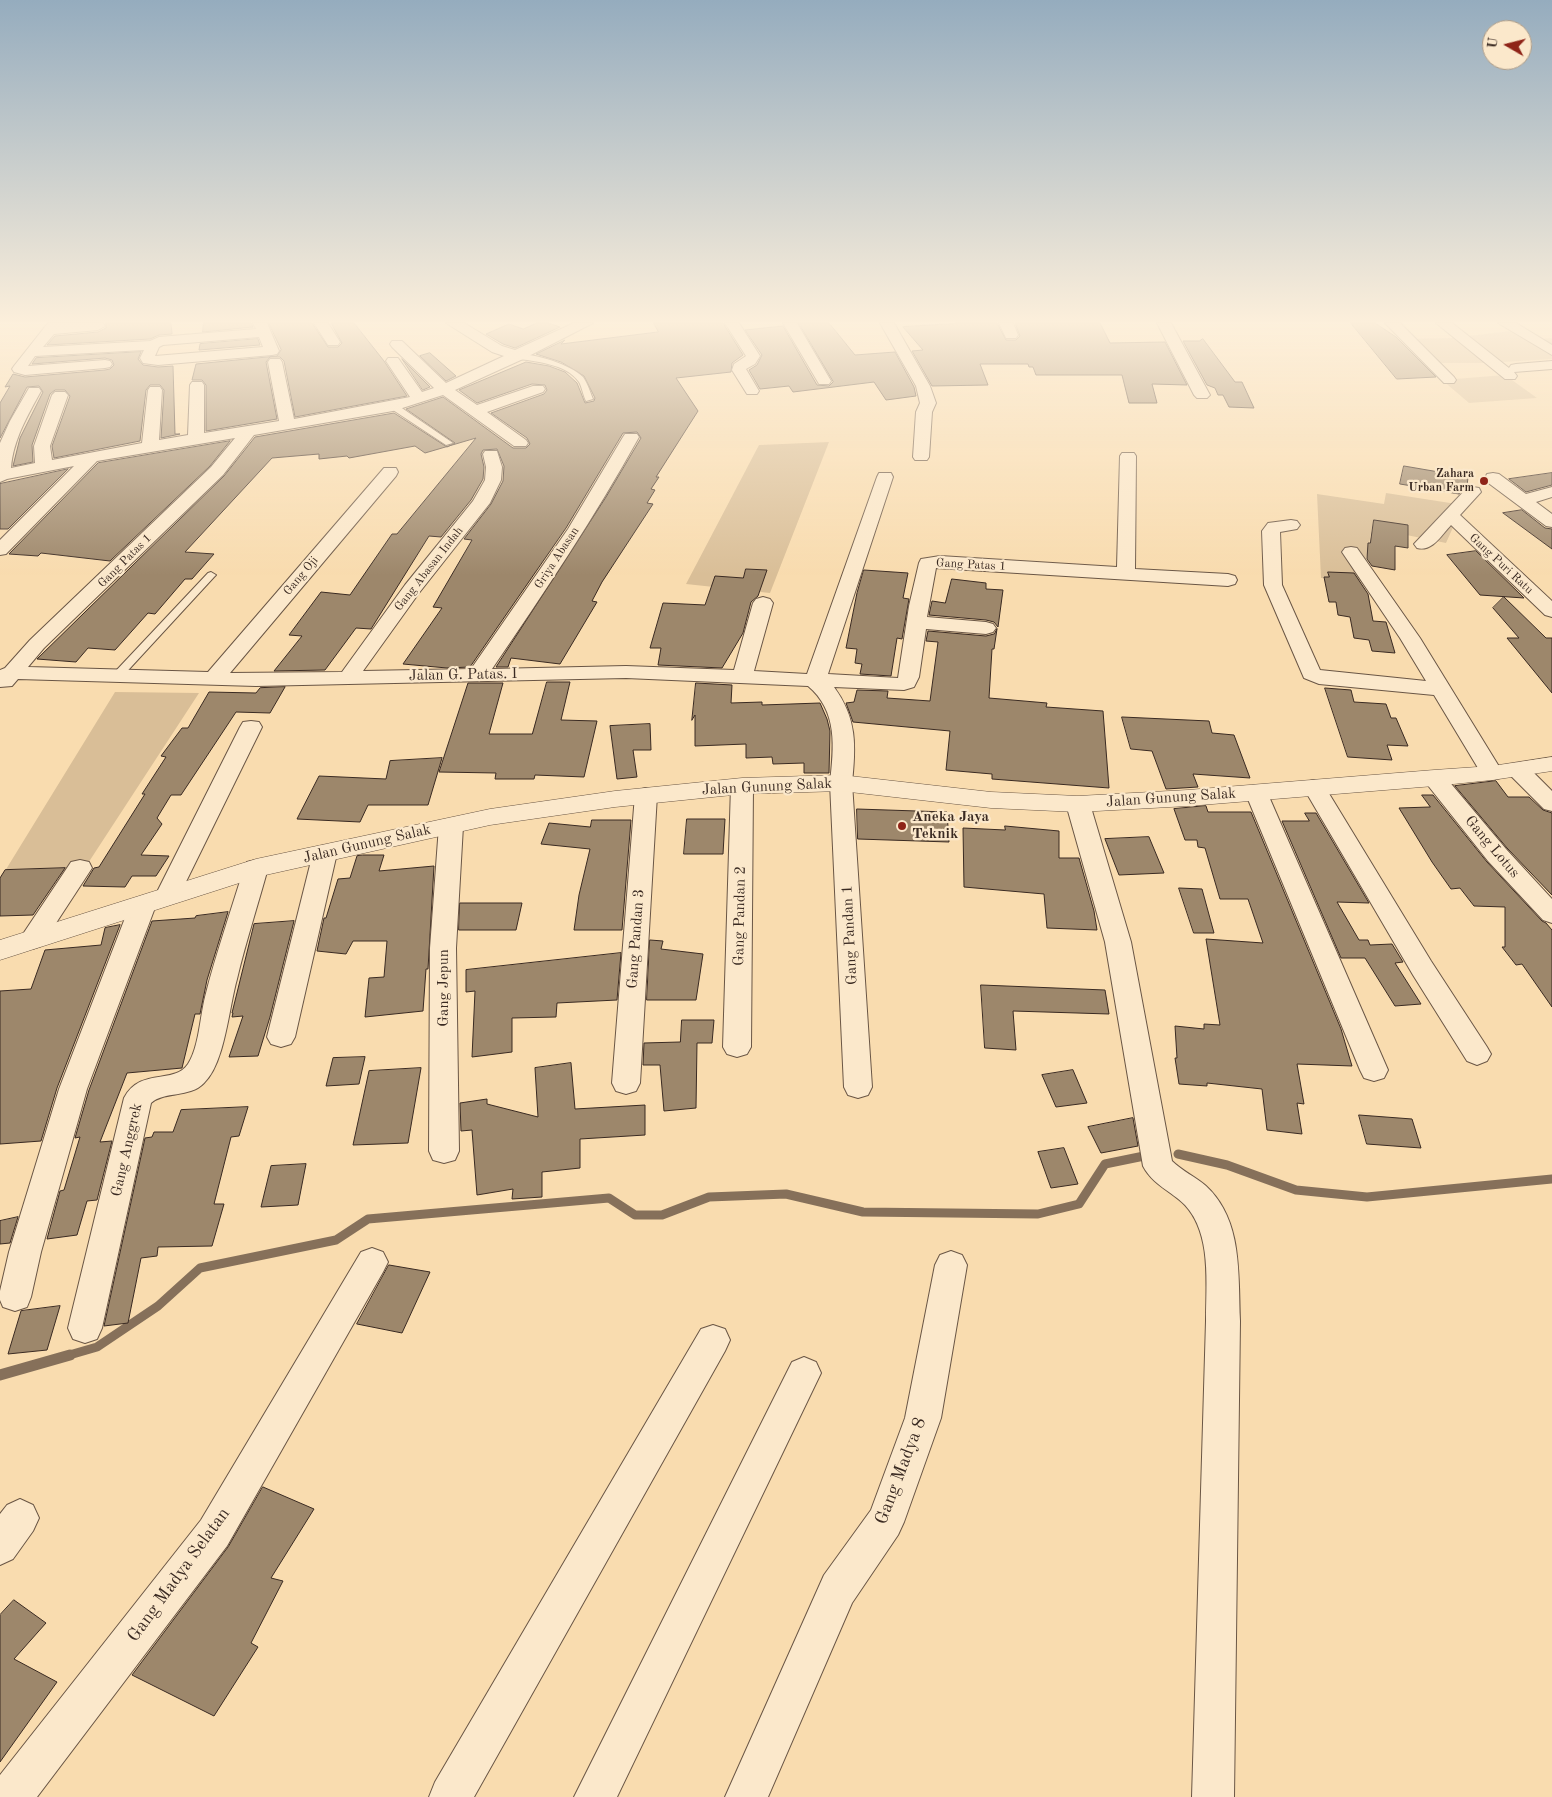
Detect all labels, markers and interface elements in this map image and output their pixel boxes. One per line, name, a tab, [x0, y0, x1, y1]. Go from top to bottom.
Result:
north arrow	[1482, 20, 1532, 70]
text: U	[1485, 37, 1501, 50]
place label: Zahara Urban Farm	[1408, 467, 1474, 495]
marker: Zahara Urban Farm	[1478, 475, 1490, 487]
street label: Gang Abasan Indah	[392, 524, 466, 614]
street label: Griya Abasan	[532, 524, 582, 592]
street label: Gang Patas 1	[95, 531, 155, 591]
street label: Gang Puri Ratu	[1466, 531, 1536, 597]
street label: Gang Oji	[281, 554, 321, 598]
street label: Gang Patas 1	[936, 556, 1006, 574]
street label: Jalan G. Patas. I	[408, 665, 518, 685]
street label: Jalan Gunung Salak	[701, 775, 833, 799]
street label: Jalan Gunung Salak	[1105, 784, 1237, 812]
place label: Aneka Jaya Teknik	[912, 808, 989, 843]
street label: Gang Lotus	[1461, 812, 1523, 882]
marker: Aneka Jaya Teknik	[896, 820, 908, 832]
street label: Jalan Gunung Salak	[301, 821, 433, 867]
street label: Gang Pandan 2	[730, 866, 750, 966]
street label: Gang Pandan 1	[838, 885, 862, 985]
street label: Gang Pandan 3	[624, 889, 648, 989]
street label: Gang Jepun	[435, 949, 453, 1027]
street label: Gang Anggrek	[108, 1102, 146, 1198]
street label: Gang Madya 8	[871, 1414, 931, 1528]
street label: Gang Madya Selatan	[123, 1504, 235, 1646]

